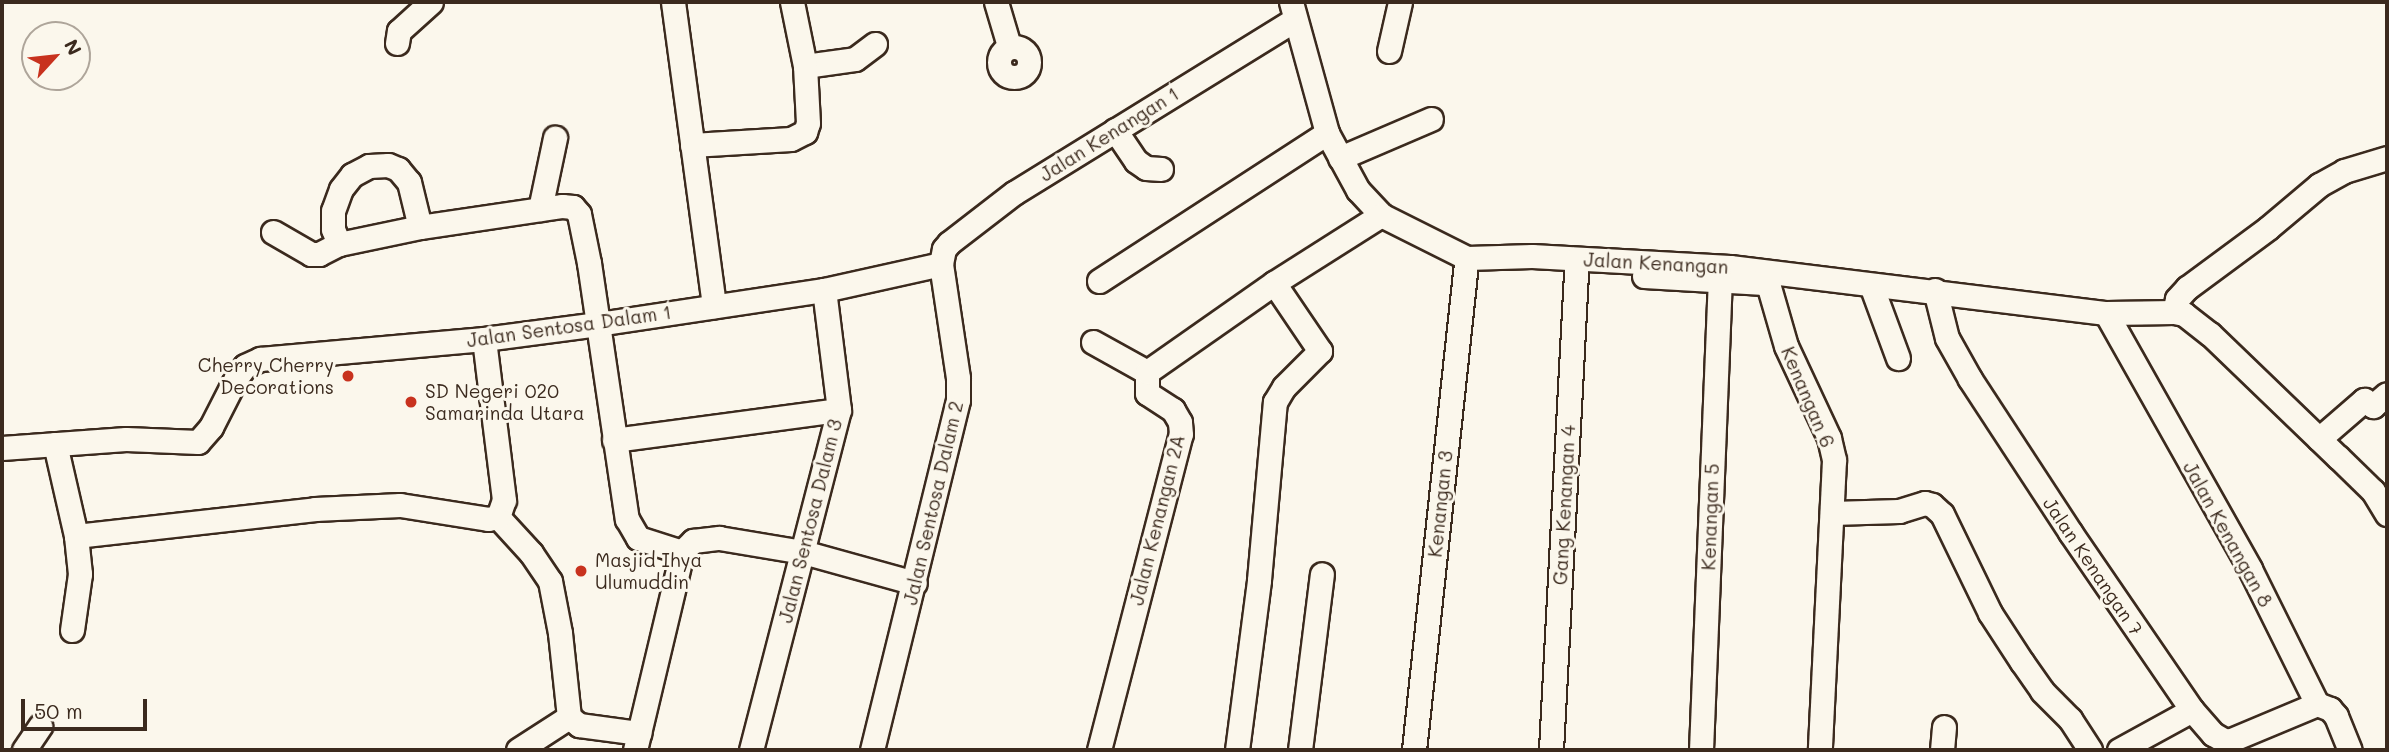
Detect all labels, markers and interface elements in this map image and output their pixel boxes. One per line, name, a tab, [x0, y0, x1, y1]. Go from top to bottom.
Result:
north arrow	[21, 21, 91, 91]
text: N	[59, 35, 88, 59]
street label: Jalan Kenangan 1	[1035, 82, 1183, 186]
street label: Jalan Kenangan	[1583, 248, 1729, 278]
street label: Jalan Sentosa Dalam 1	[465, 300, 673, 352]
street label: Kenangan 6	[1777, 343, 1839, 451]
place label: Cherry Cherry Decorations	[198, 354, 334, 398]
marker: Cherry Cherry Decorations	[340, 368, 356, 384]
place label: SD Negeri 020 Samarinda Utara	[425, 380, 585, 424]
marker: SD Negeri 020 Samarinda Utara	[403, 394, 419, 410]
street label: Jalan Sentosa Dalam 2	[898, 399, 968, 607]
street label: Jalan Sentosa Dalam 3	[774, 417, 846, 625]
street label: Gang Kenangan 4	[1548, 424, 1580, 586]
street label: Jalan Kenangan 2A	[1125, 432, 1189, 608]
street label: Kenangan 3	[1423, 450, 1457, 558]
street label: Jalan Kenangan 8	[2179, 457, 2277, 611]
street label: Kenangan 5	[1697, 463, 1723, 571]
street label: Jalan Kenangan 7	[2038, 493, 2148, 639]
place label: Masjid Ihya Ulumuddin	[595, 549, 702, 593]
marker: Masjid Ihya Ulumuddin	[573, 563, 589, 579]
scale bar	[24, 686, 150, 730]
text: 50 m	[34, 697, 83, 724]

